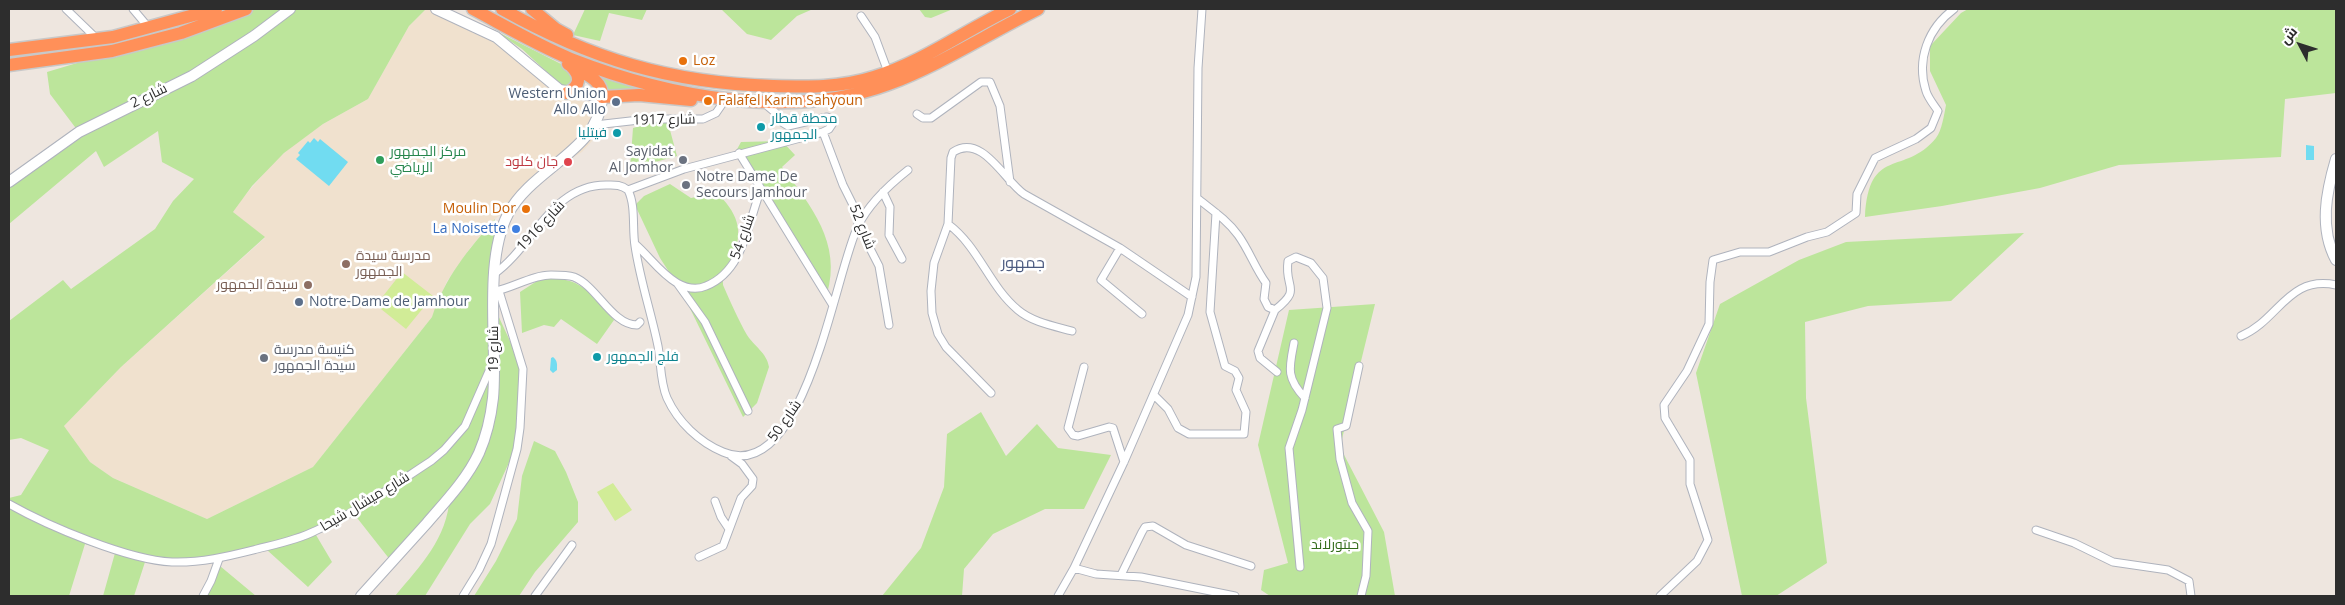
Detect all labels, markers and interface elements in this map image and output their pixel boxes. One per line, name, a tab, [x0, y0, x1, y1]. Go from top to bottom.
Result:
north arrow	[2275, 20, 2325, 70]
text: ش	[2275, 22, 2301, 48]
place label: Loz	[693, 53, 715, 69]
marker: Loz	[677, 55, 689, 67]
street label: شارع 2	[128, 80, 170, 112]
place label: Western Union Allo Allo	[508, 86, 606, 118]
place label: Falafel Karim Sahyoun	[718, 93, 863, 109]
marker: Falafel Karim Sahyoun	[702, 95, 714, 107]
marker: Western Union Allo Allo	[610, 96, 622, 108]
street label: شارع 1917	[632, 111, 696, 129]
place label: محطة قطار الجمهور	[771, 111, 837, 144]
marker: محطة قطار الجمهور	[755, 121, 767, 133]
place label: فيتليا	[578, 125, 607, 141]
marker: فيتليا	[611, 127, 623, 139]
place label: مركز الجمهور الرياضي	[390, 144, 466, 176]
place label: Sayidat Al Jomhor	[609, 144, 673, 176]
marker: مركز الجمهور الرياضي	[374, 154, 386, 166]
place label: جان كلود	[505, 154, 558, 170]
marker: Sayidat Al Jomhor	[677, 154, 689, 166]
marker: جان كلود	[562, 156, 574, 168]
place label: Notre Dame De Secours Jamhour	[696, 169, 807, 202]
marker: Notre Dame De Secours Jamhour	[680, 179, 692, 191]
street label: شارع 1916	[513, 197, 569, 255]
place label: Moulin Dor	[443, 201, 516, 217]
street label: شارع 52	[845, 202, 879, 252]
marker: Moulin Dor	[520, 203, 532, 215]
street label: شارع 54	[727, 212, 759, 262]
place label: La Noisette	[432, 221, 506, 237]
marker: La Noisette	[510, 223, 522, 235]
place label: مدرسة سيدة الجمهور	[356, 248, 431, 280]
district label: جمهور	[1001, 253, 1045, 273]
marker: مدرسة سيدة الجمهور	[340, 258, 352, 270]
place label: سيدة الجمهور	[216, 277, 298, 293]
marker: سيدة الجمهور	[302, 279, 314, 291]
place label: Notre-Dame de Jamhour	[309, 294, 469, 310]
marker: Notre-Dame de Jamhour	[293, 296, 305, 308]
street label: شارع 19	[486, 326, 502, 372]
place label: كنيسة مدرسة سيدة الجمهور	[274, 342, 356, 374]
place label: فلج الجمهور	[607, 349, 679, 365]
marker: فلج الجمهور	[591, 351, 603, 363]
marker: كنيسة مدرسة سيدة الجمهور	[258, 352, 270, 364]
street label: شارع 50	[765, 397, 805, 445]
street label: شارع ميشال شيحا	[317, 469, 413, 535]
park label: حبتورلاند	[1311, 537, 1359, 553]

